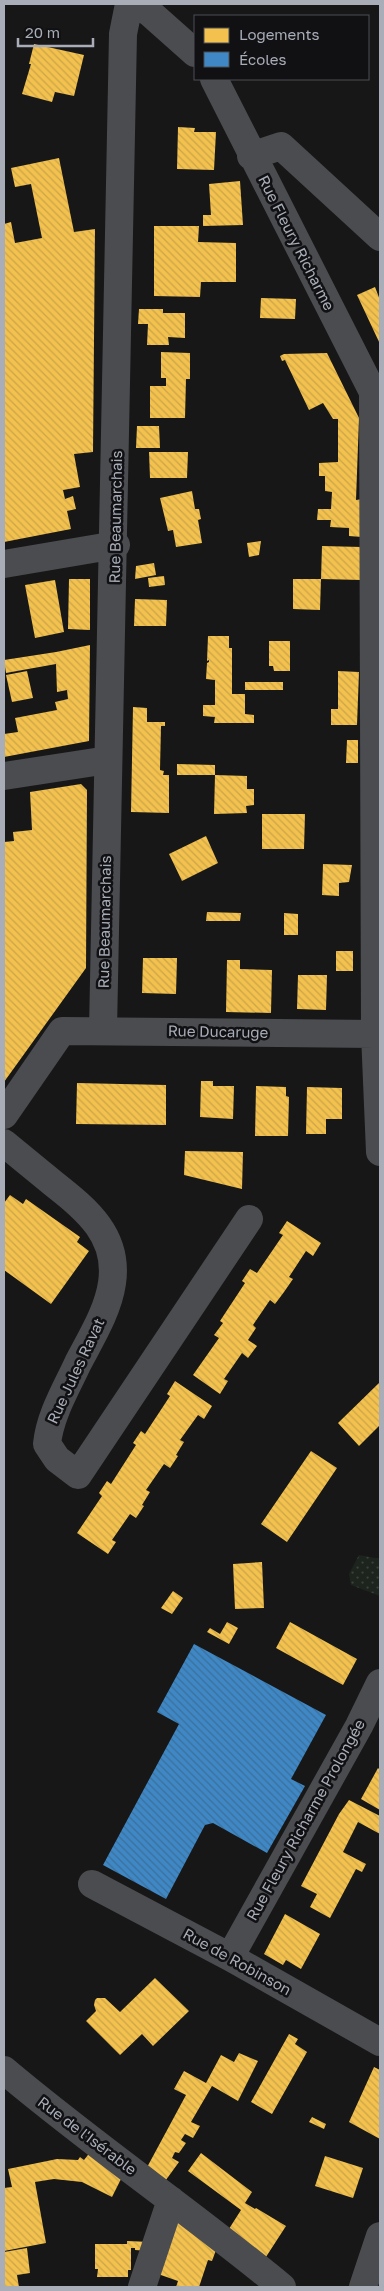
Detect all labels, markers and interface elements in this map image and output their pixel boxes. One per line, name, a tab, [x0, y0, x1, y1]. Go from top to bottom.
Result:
scale bar	[18, 15, 92, 47]
legend	[194, 15, 369, 80]
text: 20 m	[25, 23, 60, 41]
text: Logements	[239, 25, 319, 43]
text: Écoles	[239, 50, 287, 68]
street label: Rue Fleury Richarme	[255, 172, 339, 313]
street label: Rue Beaumarchais	[105, 450, 125, 584]
street label: Rue Beaumarchais	[94, 855, 114, 989]
street label: Rue Ducaruge	[168, 1021, 269, 1041]
street label: Rue Jules Ravat	[43, 1315, 107, 1426]
street label: Rue Fleury Richarme Prolongée	[242, 1716, 368, 1923]
street label: Rue de Robinson	[180, 1924, 295, 1998]
street label: Rue de l'Isérable	[35, 2092, 141, 2178]

